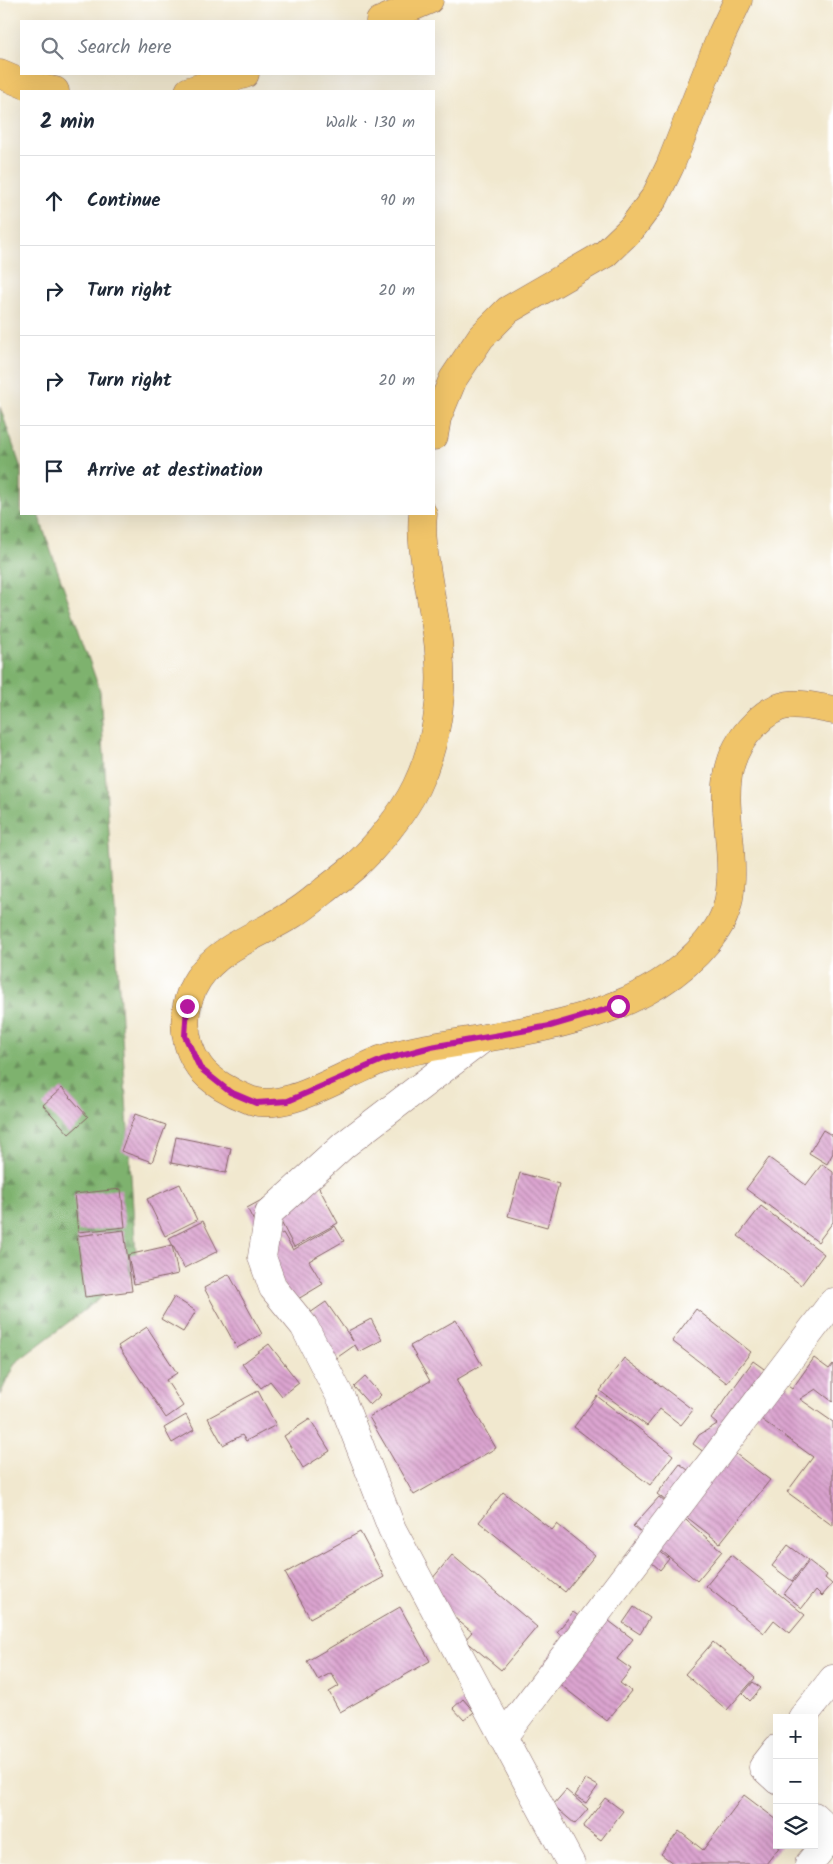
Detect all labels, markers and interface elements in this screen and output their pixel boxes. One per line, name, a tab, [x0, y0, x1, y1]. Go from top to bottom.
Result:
search box	[20, 20, 435, 75]
text: Search here	[78, 33, 172, 63]
icon: search	[38, 34, 66, 62]
text: 2 min	[40, 106, 95, 139]
text: Walk · 130 m	[326, 110, 415, 135]
text: Continue	[87, 186, 160, 216]
icon: ahead	[40, 187, 68, 215]
text: 90 m	[380, 188, 415, 213]
text: Turn right	[87, 276, 172, 306]
icon: right	[40, 277, 68, 305]
text: 20 m	[379, 278, 415, 303]
text: Turn right	[87, 366, 172, 396]
icon: right	[40, 367, 68, 395]
text: 20 m	[379, 368, 415, 393]
text: Arrive at destination	[87, 456, 263, 486]
icon: arrive	[40, 457, 68, 485]
route end	[176, 995, 199, 1018]
route start	[607, 995, 630, 1018]
map controls	[773, 1714, 818, 1849]
button: +	[773, 1714, 818, 1759]
button: −	[773, 1759, 818, 1804]
button: layers	[773, 1804, 818, 1849]

